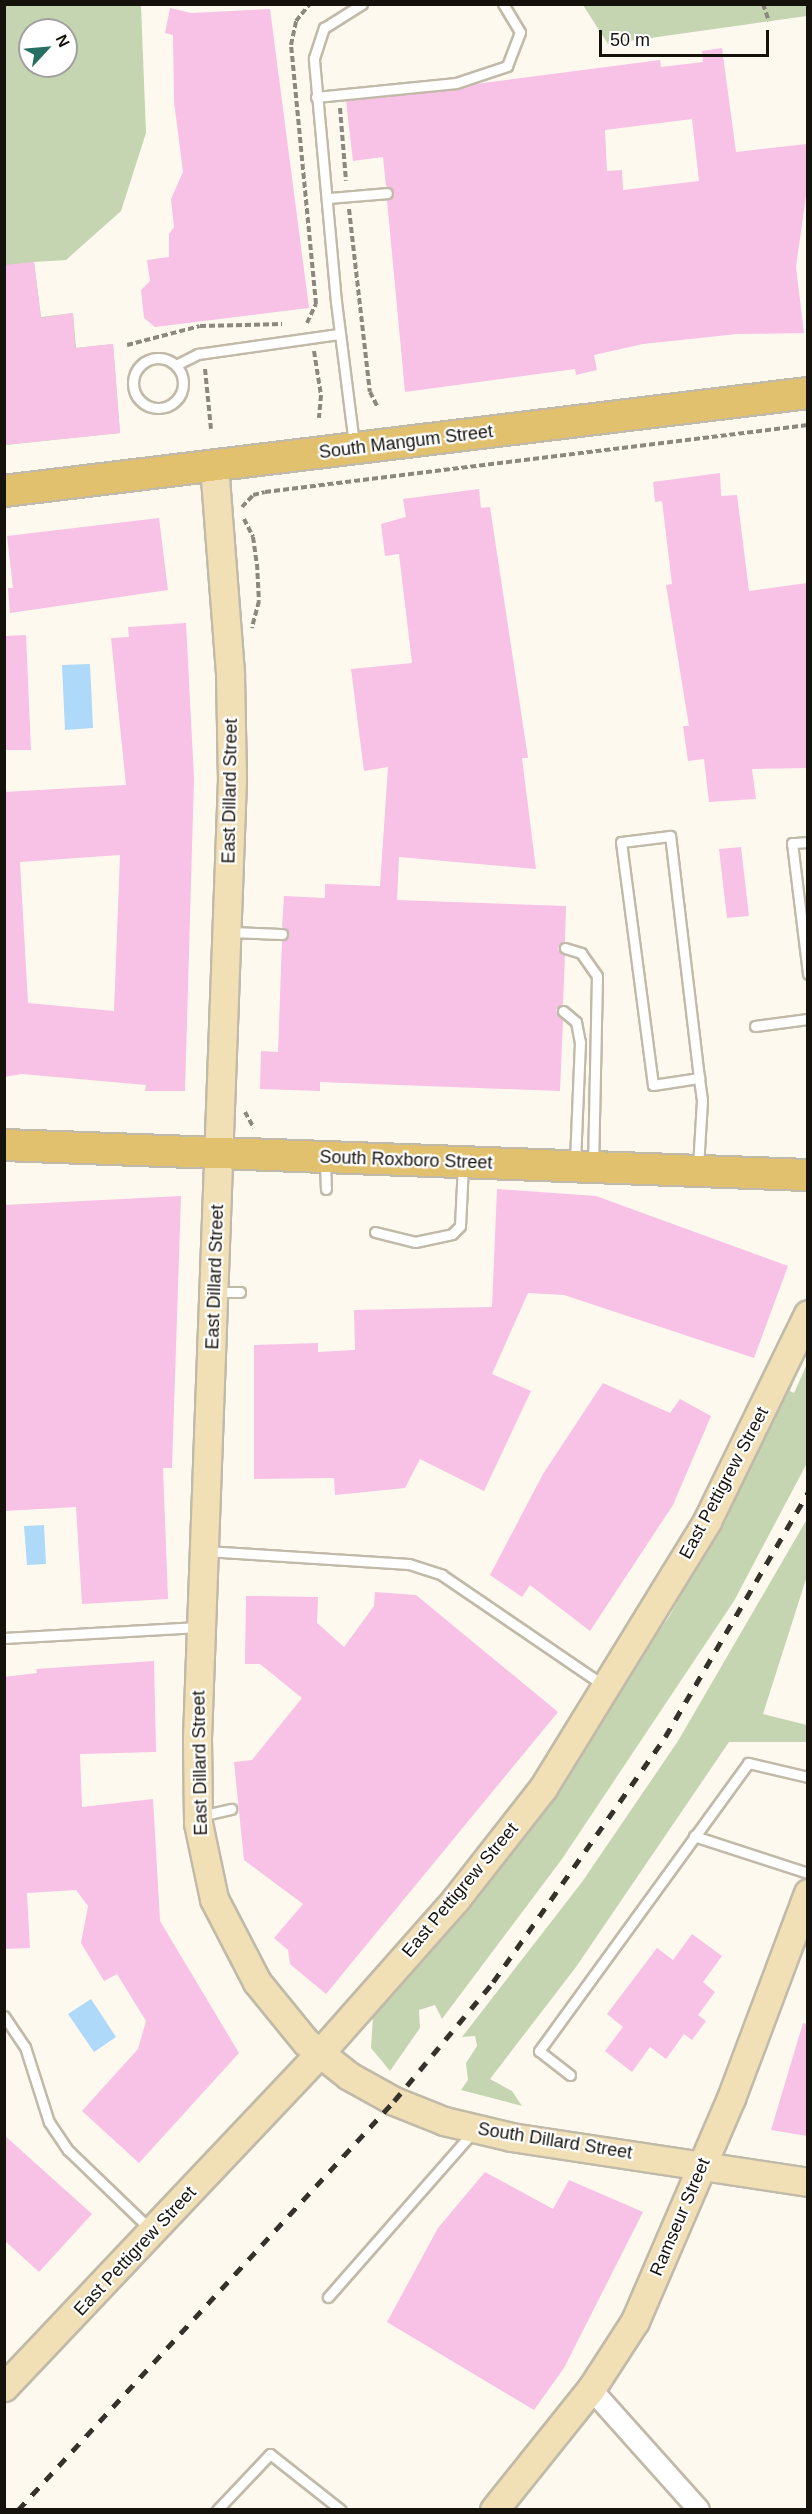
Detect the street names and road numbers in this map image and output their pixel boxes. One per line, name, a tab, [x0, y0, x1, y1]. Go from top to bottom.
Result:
street label: South Mangum Street	[318, 421, 494, 463]
street label: East Dillard Street	[218, 718, 242, 864]
street label: South Roxboro Street	[319, 1146, 493, 1174]
street label: East Dillard Street	[202, 1204, 228, 1350]
street label: East Pettigrew Street	[675, 1403, 773, 1563]
street label: East Dillard Street	[188, 1690, 212, 1836]
street label: East Pettigrew Street	[397, 1818, 523, 1962]
street label: South Dillard Street	[476, 2118, 634, 2164]
street label: Ramseur Street	[645, 2155, 715, 2279]
street label: East Pettigrew Street	[69, 2182, 201, 2320]

